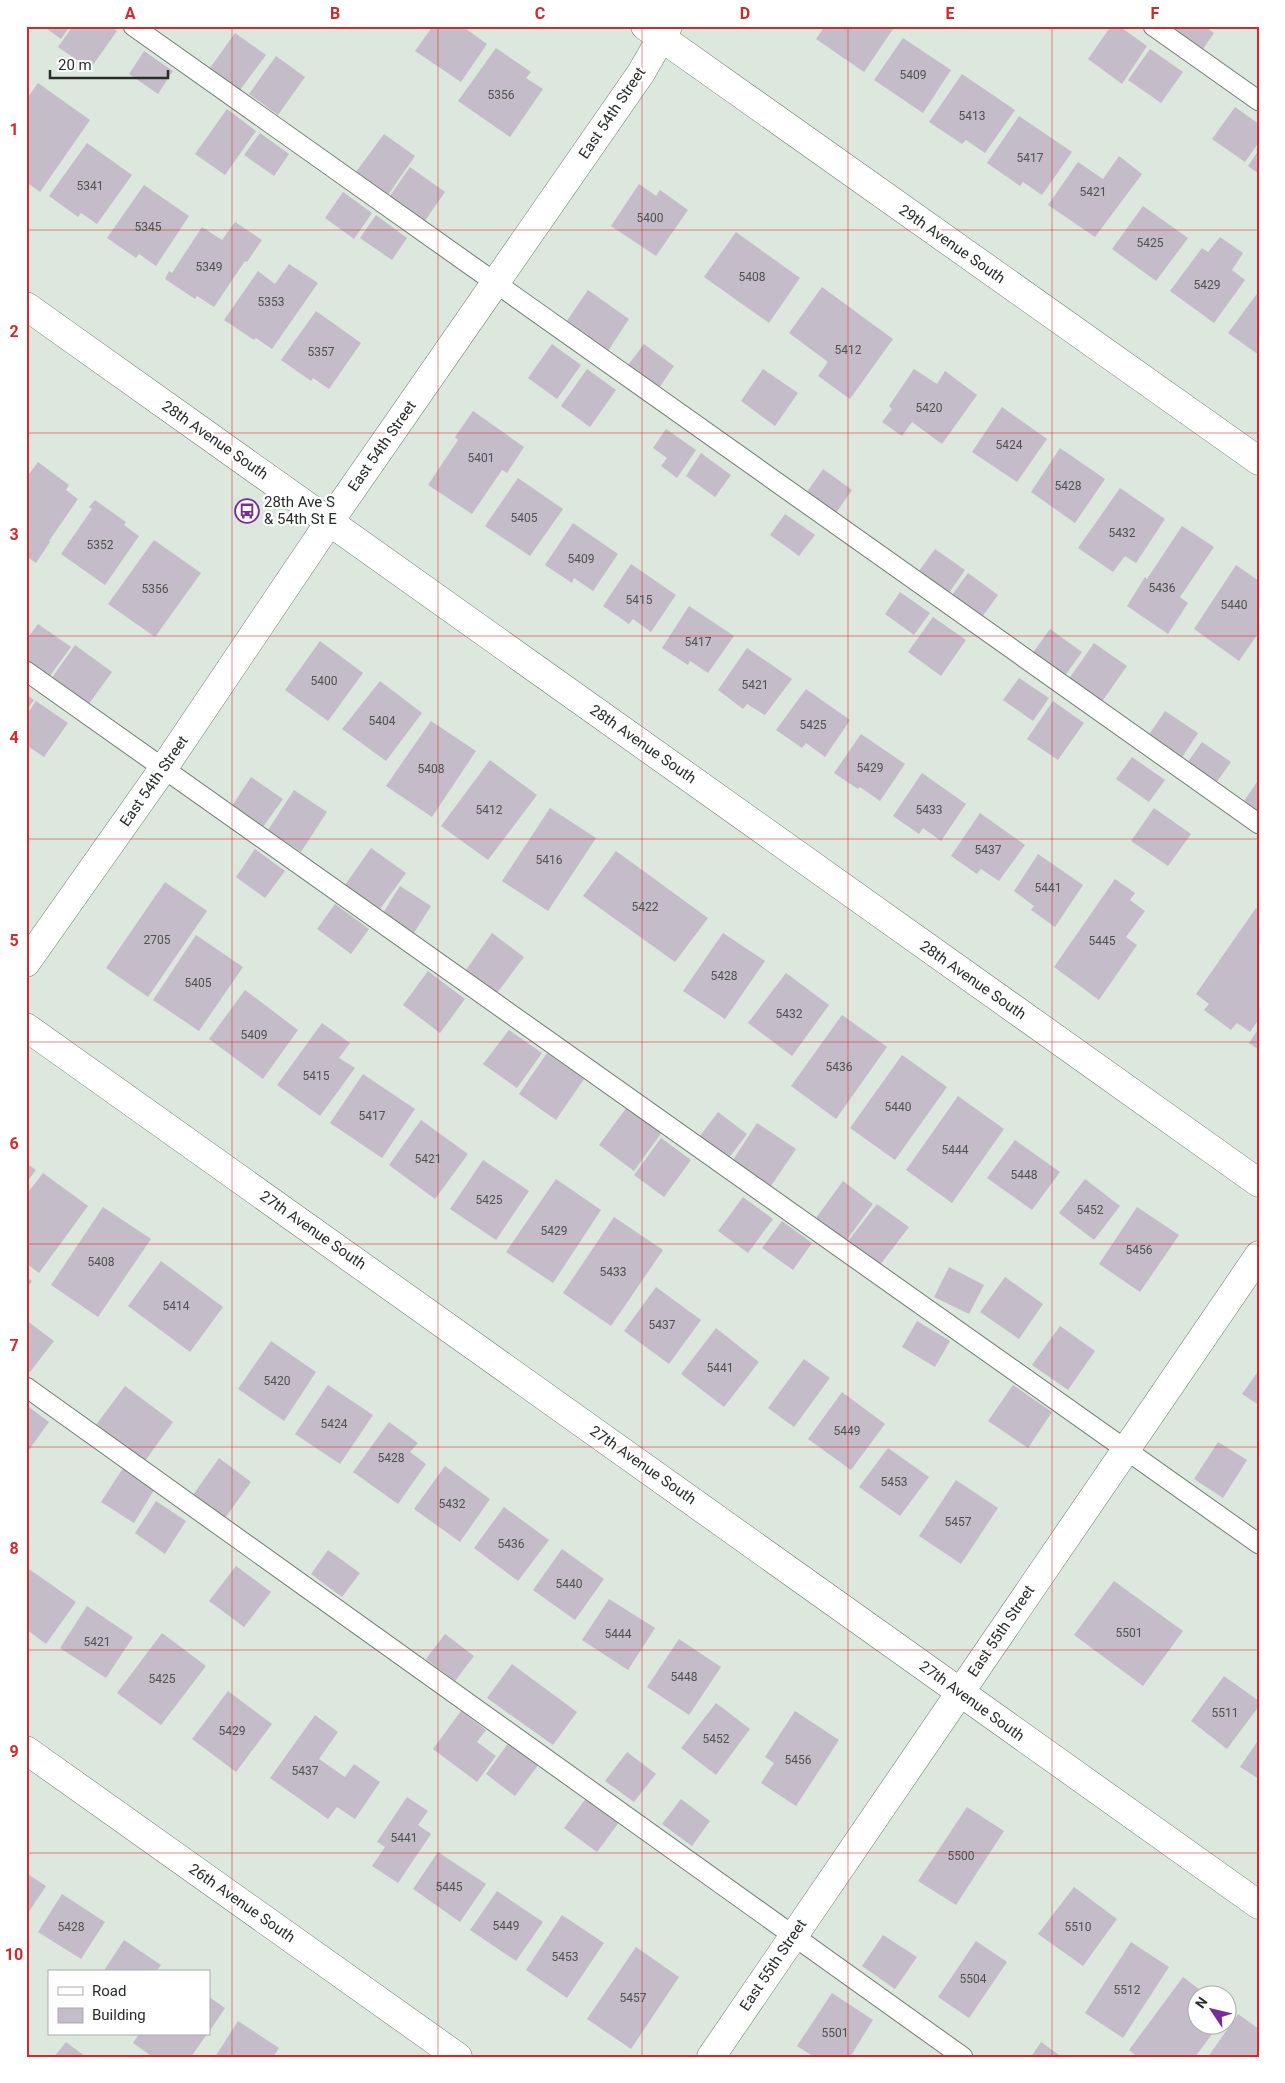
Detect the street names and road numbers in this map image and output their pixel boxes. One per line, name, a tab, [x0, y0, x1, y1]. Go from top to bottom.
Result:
street label: East 54th Street	[575, 64, 649, 162]
street label: 29th Avenue South	[895, 201, 1009, 287]
street label: 28th Avenue South	[158, 397, 272, 483]
street label: East 54th Street	[344, 397, 420, 495]
street label: 28th Avenue South	[586, 701, 700, 787]
street label: East 54th Street	[116, 732, 192, 830]
street label: 28th Avenue South	[916, 937, 1030, 1023]
street label: 27th Avenue South	[256, 1187, 370, 1273]
street label: 27th Avenue South	[586, 1422, 700, 1508]
street label: East 55th Street	[964, 1582, 1038, 1680]
street label: 27th Avenue South	[916, 1657, 1028, 1745]
street label: 26th Avenue South	[185, 1860, 299, 1946]
street label: East 55th Street	[736, 1916, 810, 2014]

